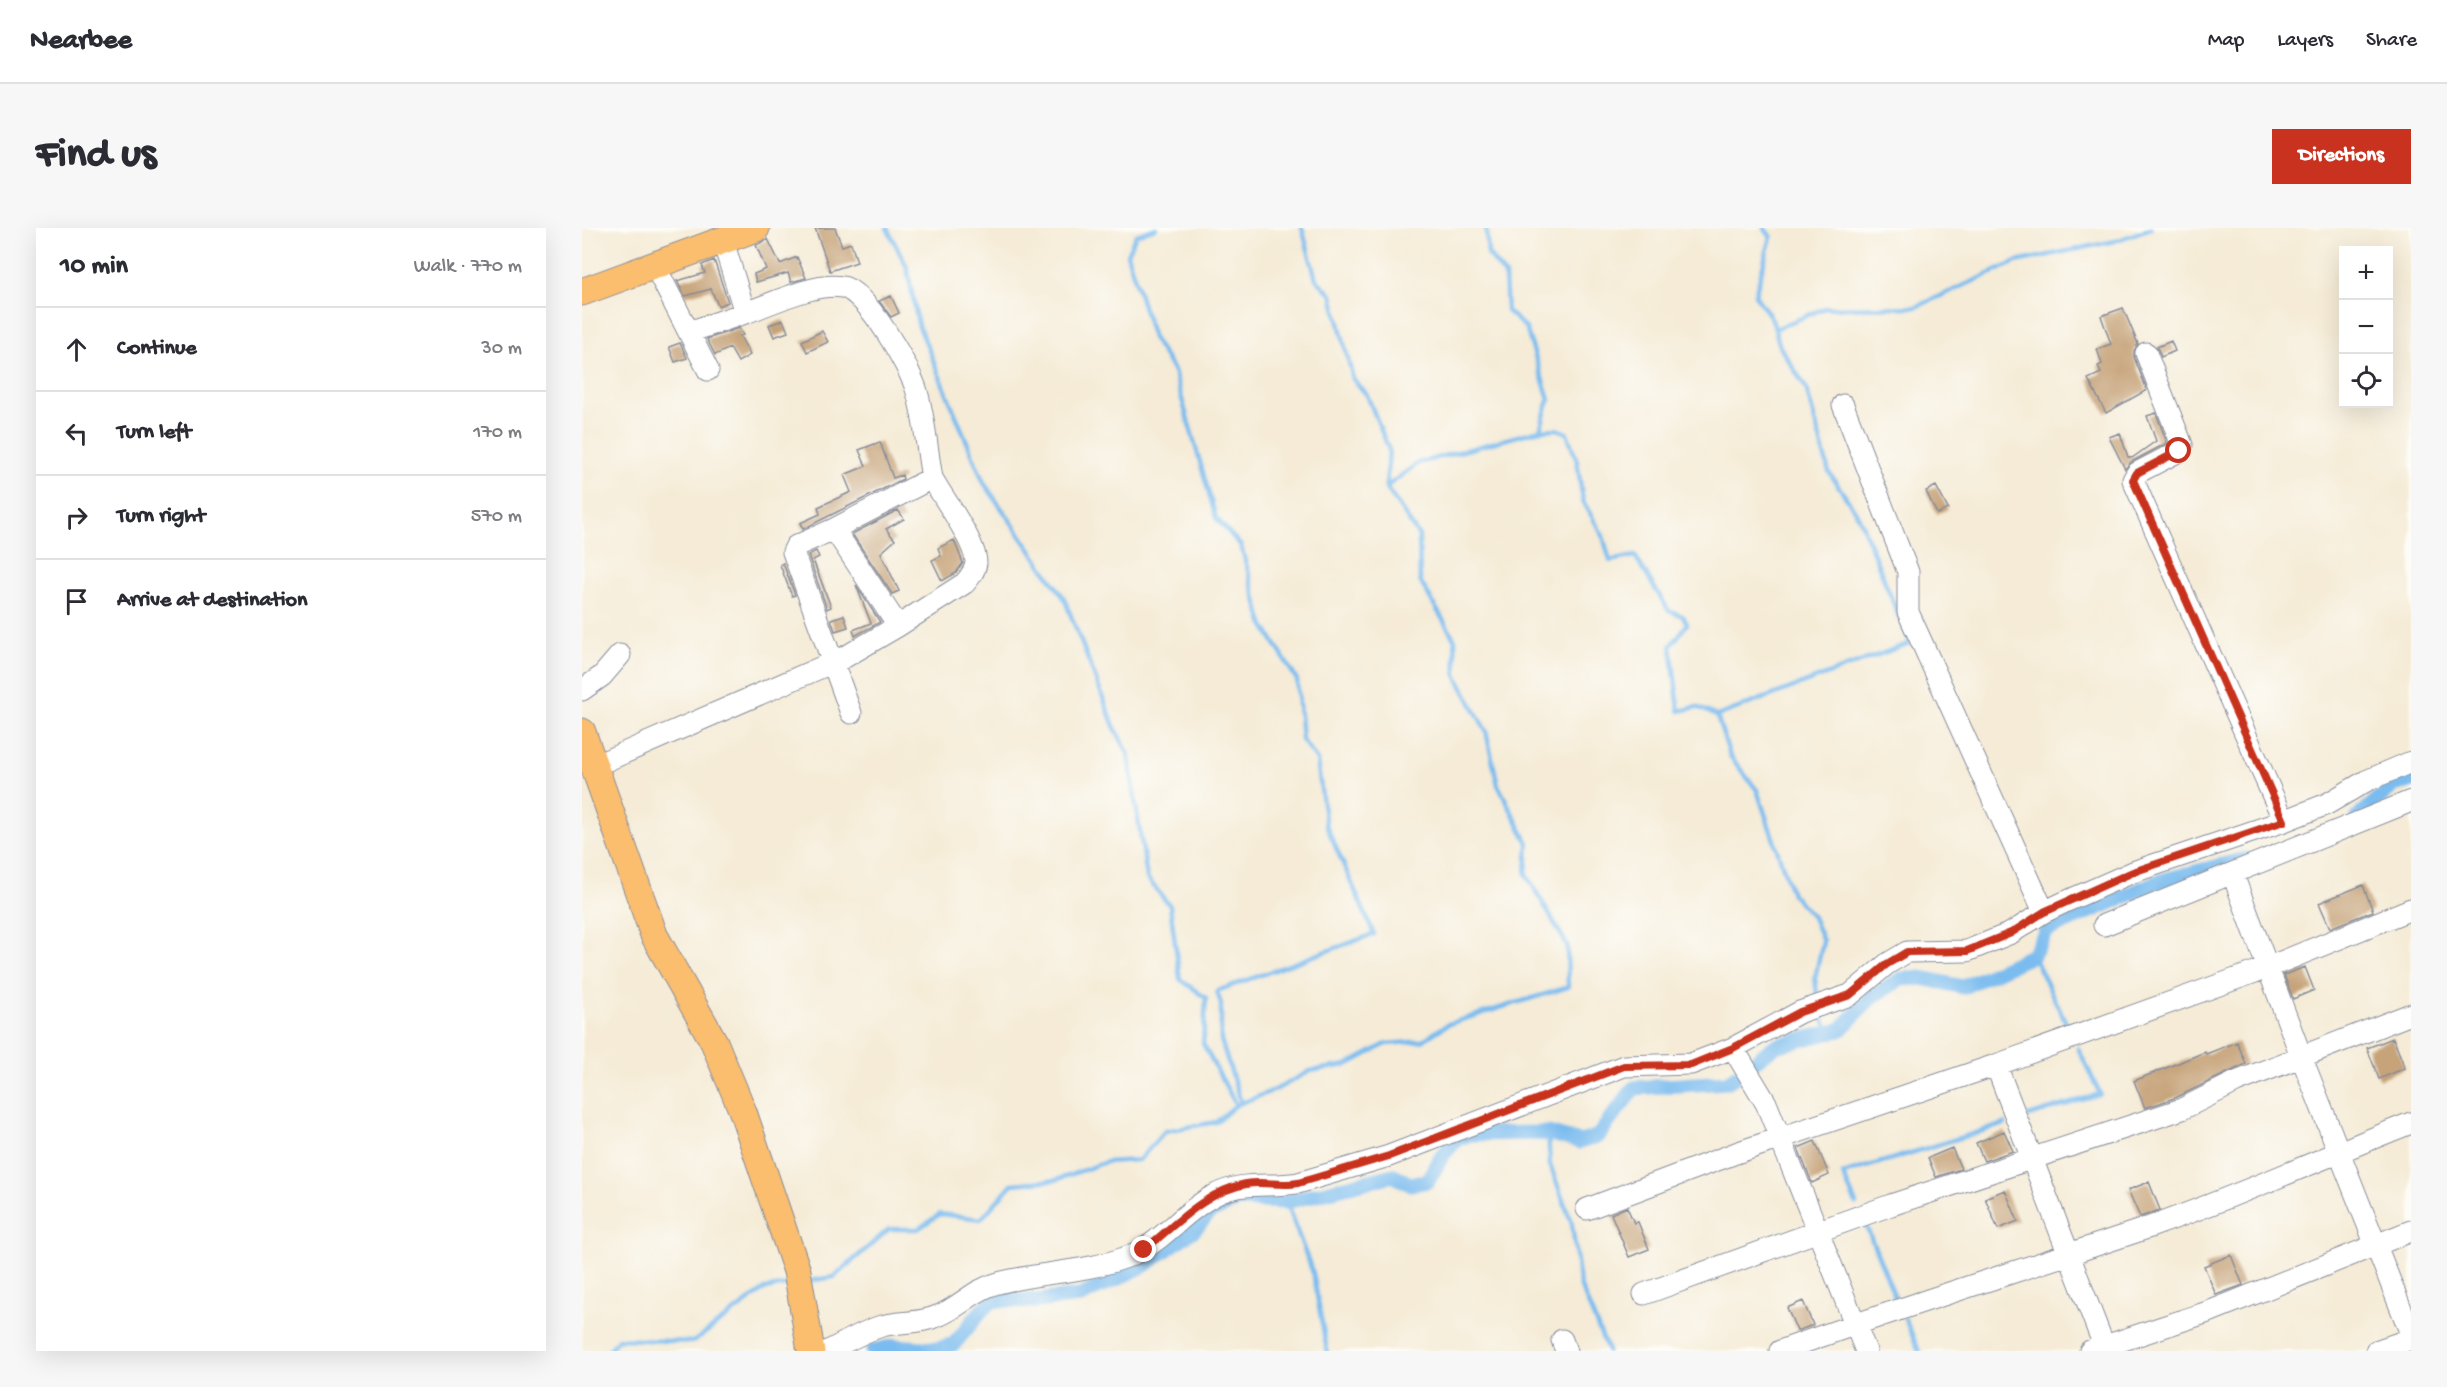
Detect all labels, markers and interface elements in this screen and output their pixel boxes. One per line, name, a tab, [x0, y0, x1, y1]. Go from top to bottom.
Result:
text: Nearbee	[30, 25, 132, 58]
text: Map	[2208, 29, 2244, 54]
text: Layers	[2277, 29, 2333, 54]
text: Share	[2366, 29, 2417, 54]
button: Directions	[2272, 129, 2411, 184]
text: Find us	[36, 132, 156, 181]
map controls	[2339, 246, 2393, 408]
button: +	[2339, 246, 2393, 300]
text: 10 min	[60, 252, 128, 283]
text: Walk · 770 m	[414, 256, 522, 279]
button: −	[2339, 300, 2393, 354]
icon: ahead	[60, 333, 93, 366]
text: Continue	[117, 336, 197, 362]
text: 30 m	[481, 338, 522, 361]
button: locate	[2339, 354, 2393, 408]
icon: left	[60, 417, 93, 450]
text: Turn left	[117, 420, 191, 446]
text: 170 m	[473, 422, 522, 445]
route start	[2165, 437, 2191, 463]
icon: right	[60, 501, 93, 534]
text: Turn right	[117, 504, 205, 530]
text: 570 m	[471, 506, 522, 529]
icon: arrive	[60, 585, 93, 618]
text: Arrive at destination	[117, 588, 307, 614]
route end	[1130, 1236, 1156, 1262]

